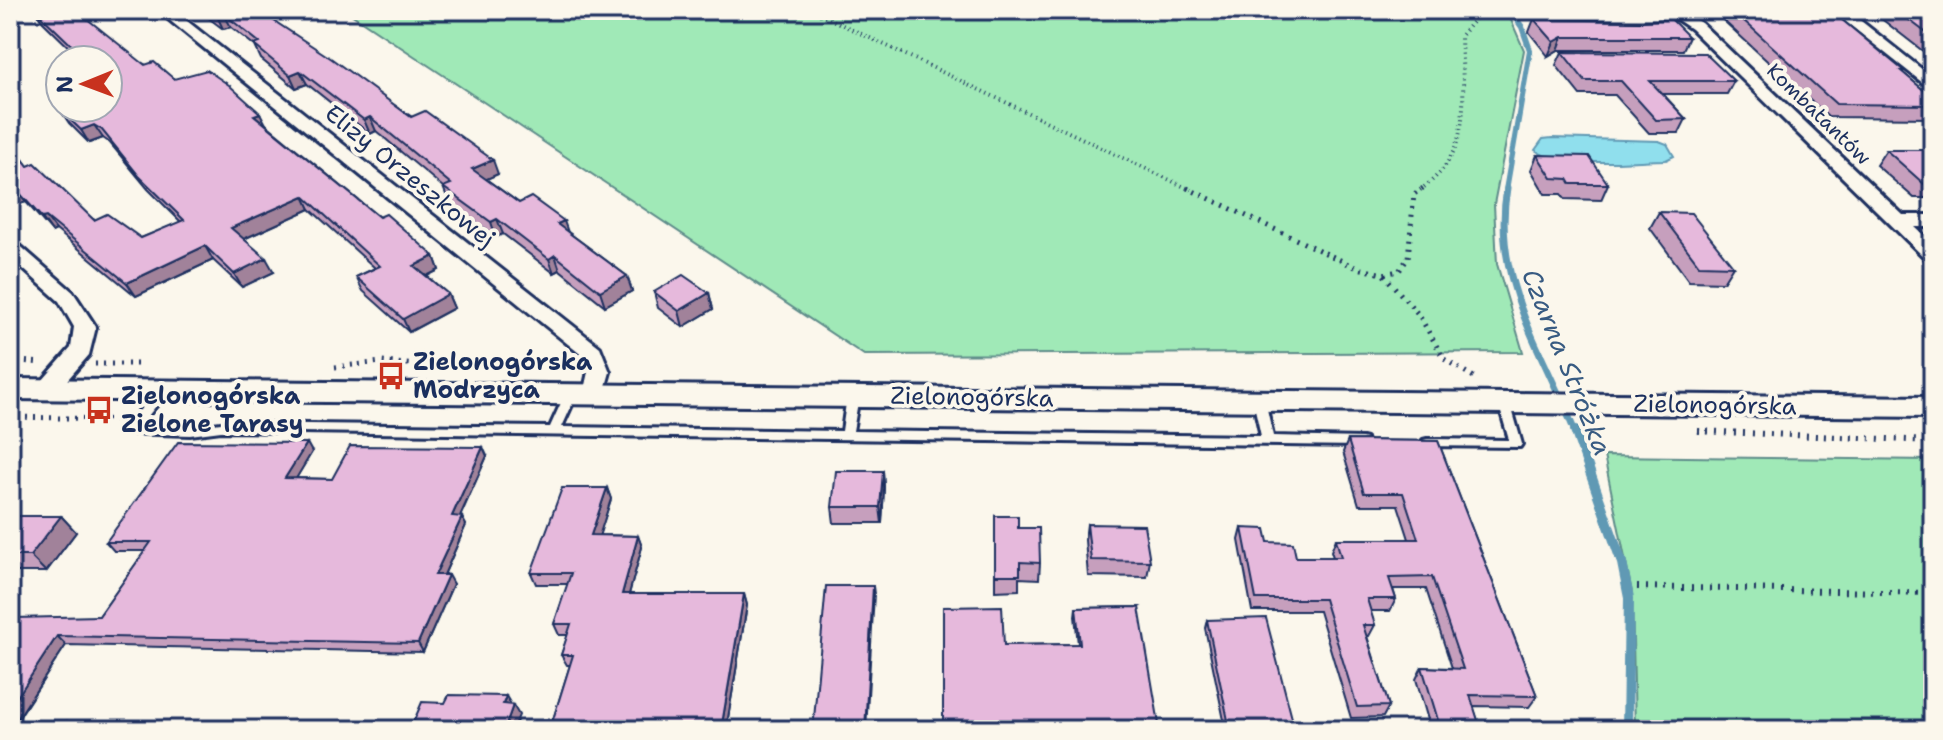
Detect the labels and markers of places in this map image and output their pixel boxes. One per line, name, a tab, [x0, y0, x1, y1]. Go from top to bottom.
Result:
place label: Zielonogórska Modrzyca	[413, 346, 593, 406]
bus stop icon: Zielonogórska Modrzyca	[376, 361, 406, 391]
place label: Zielonogórska Zielone Tarasy	[121, 380, 303, 440]
bus stop icon: Zielonogórska Zielone Tarasy	[84, 395, 114, 425]

